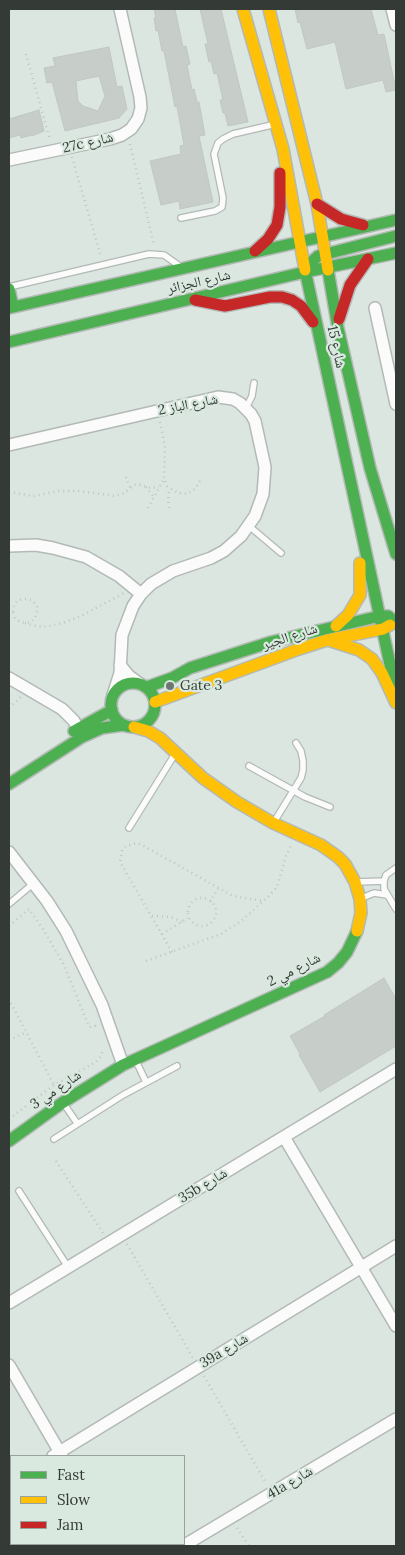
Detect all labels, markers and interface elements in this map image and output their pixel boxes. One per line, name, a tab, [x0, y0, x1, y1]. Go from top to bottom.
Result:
street label: 27c شارع	[61, 129, 115, 157]
street label: شارع الجزائر	[166, 267, 232, 297]
street label: شارع 15	[323, 324, 349, 370]
street label: شارع الباز 2	[157, 391, 219, 419]
street label: شارع الجير	[260, 620, 320, 654]
place label: Gate 3	[180, 678, 222, 694]
marker: Gate 3	[164, 680, 176, 692]
street label: شارع مي 2	[265, 949, 323, 991]
street label: شارع مي 3	[27, 1067, 85, 1113]
street label: 35b شارع	[176, 1165, 230, 1207]
street label: 39a شارع	[197, 1330, 251, 1372]
legend	[10, 1455, 185, 1545]
street label: 41a شارع	[264, 1463, 316, 1503]
text: Fast	[57, 1465, 85, 1484]
text: Slow	[57, 1490, 90, 1509]
text: Jam	[57, 1515, 84, 1534]

